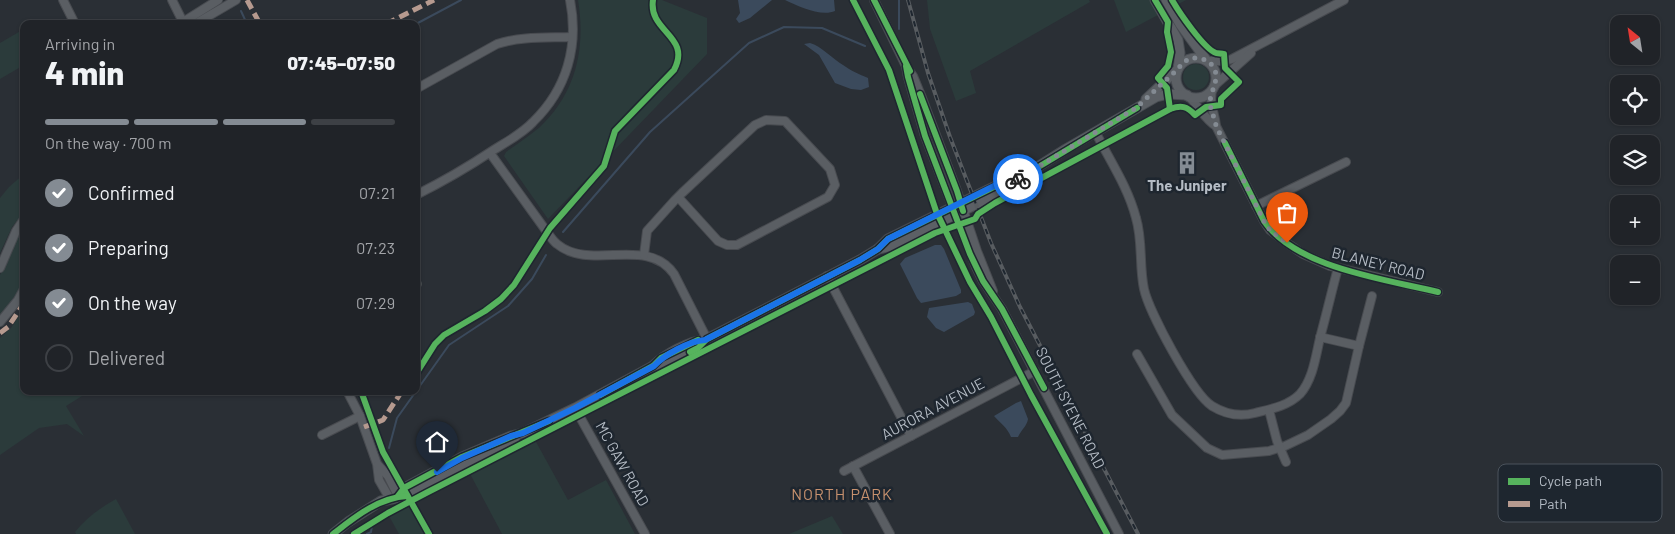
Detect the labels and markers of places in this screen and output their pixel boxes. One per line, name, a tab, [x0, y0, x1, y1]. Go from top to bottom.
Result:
building icon: The Juniper	[1174, 150, 1200, 176]
place label: The Juniper	[1147, 176, 1227, 194]
pin	[1266, 192, 1308, 243]
pin	[416, 421, 458, 472]

